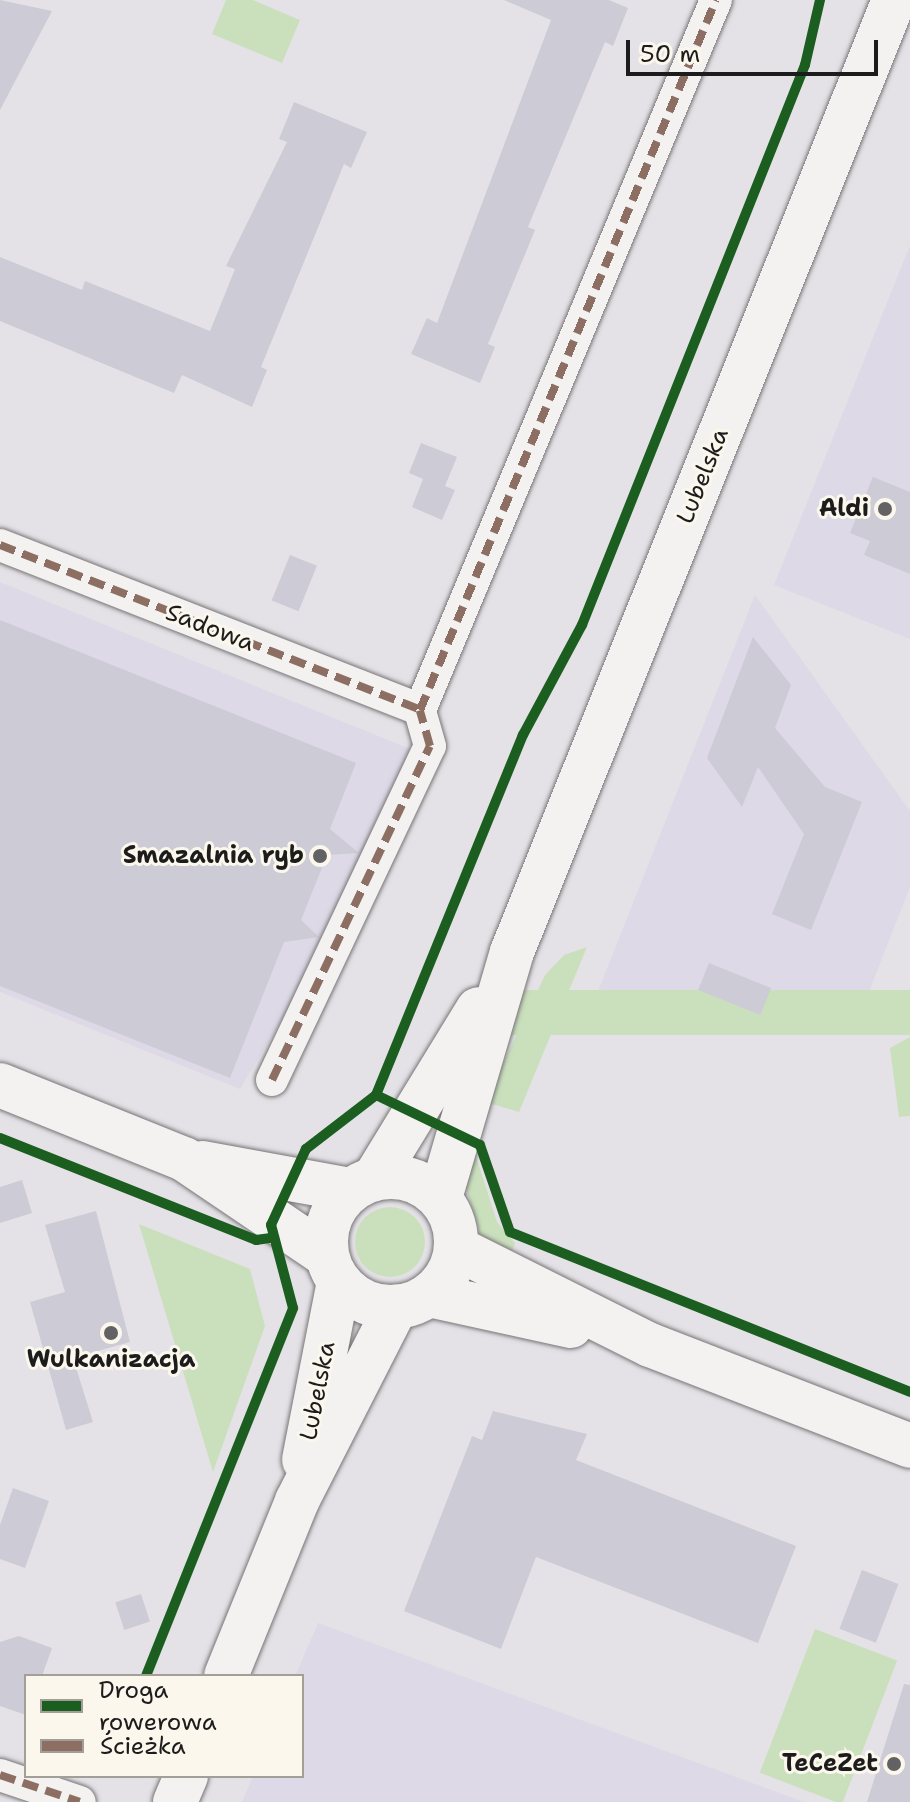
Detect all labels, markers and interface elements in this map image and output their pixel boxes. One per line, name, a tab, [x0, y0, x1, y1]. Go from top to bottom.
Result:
scale bar	[630, 24, 882, 74]
text: 50 m	[640, 38, 700, 70]
street label: Lubelska	[671, 424, 735, 528]
place label: Aldi	[819, 495, 869, 523]
marker: Aldi	[876, 500, 894, 518]
street label: Sadowa	[162, 598, 258, 658]
place label: Smazalnia ryb	[123, 842, 304, 870]
marker: Smazalnia ryb	[311, 847, 329, 865]
marker: Wulkanizacja	[102, 1324, 120, 1342]
street label: Lubelska	[294, 1339, 342, 1443]
place label: Wulkanizacja	[27, 1346, 195, 1374]
legend	[24, 1674, 304, 1778]
text: Droga rowerowa	[99, 1674, 217, 1738]
text: Ścieżka	[100, 1730, 186, 1762]
place label: TeCeZet	[782, 1750, 878, 1778]
marker: TeCeZet	[885, 1755, 903, 1773]

